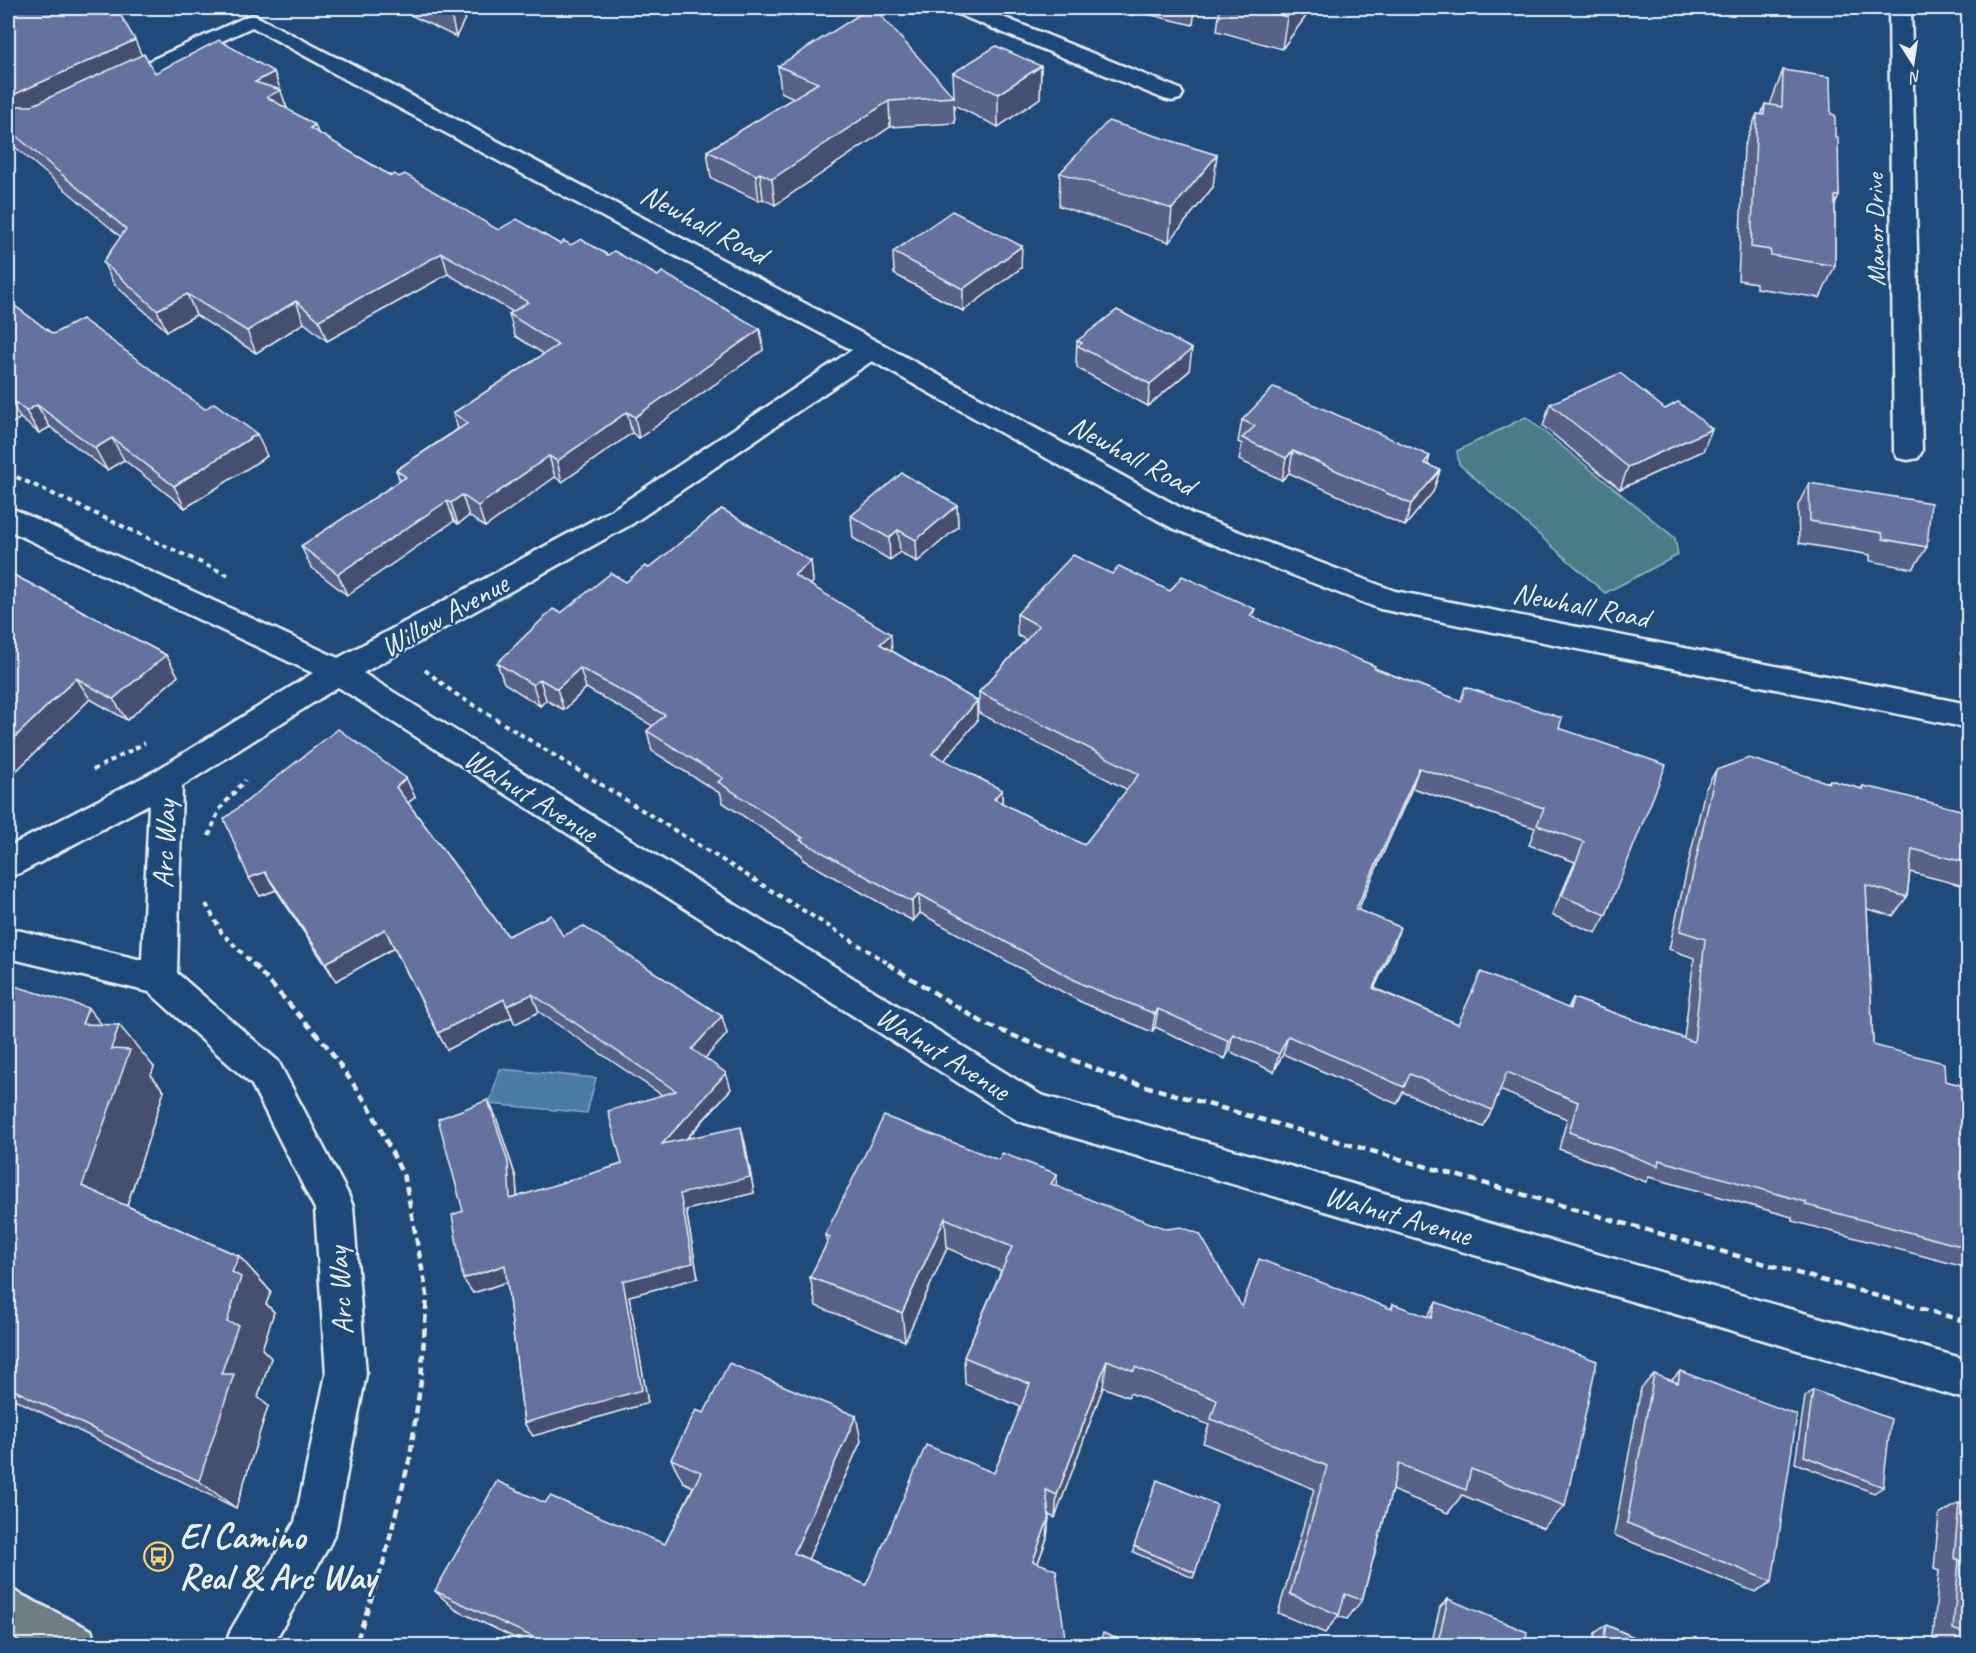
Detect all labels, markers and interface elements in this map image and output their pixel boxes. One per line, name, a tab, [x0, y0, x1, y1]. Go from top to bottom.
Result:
north arrow	[1883, 33, 1943, 93]
text: N	[1906, 66, 1923, 88]
street label: Manor Drive	[1858, 171, 1893, 287]
street label: Newhall Road	[634, 175, 778, 275]
street label: Newhall Road	[1062, 406, 1206, 506]
street label: Willow Avenue	[373, 563, 517, 666]
street label: Newhall Road	[1510, 573, 1656, 638]
street label: Walnut Avenue	[457, 739, 607, 852]
street label: Arc Way	[143, 796, 185, 889]
street label: Walnut Avenue	[869, 997, 1019, 1110]
street label: Walnut Avenue	[1320, 1176, 1478, 1255]
street label: Arc Way	[318, 1243, 362, 1336]
place label: El Camino Real & Arc Way	[179, 1513, 380, 1600]
bus stop icon: El Camino Real & Arc Way	[142, 1540, 174, 1572]

